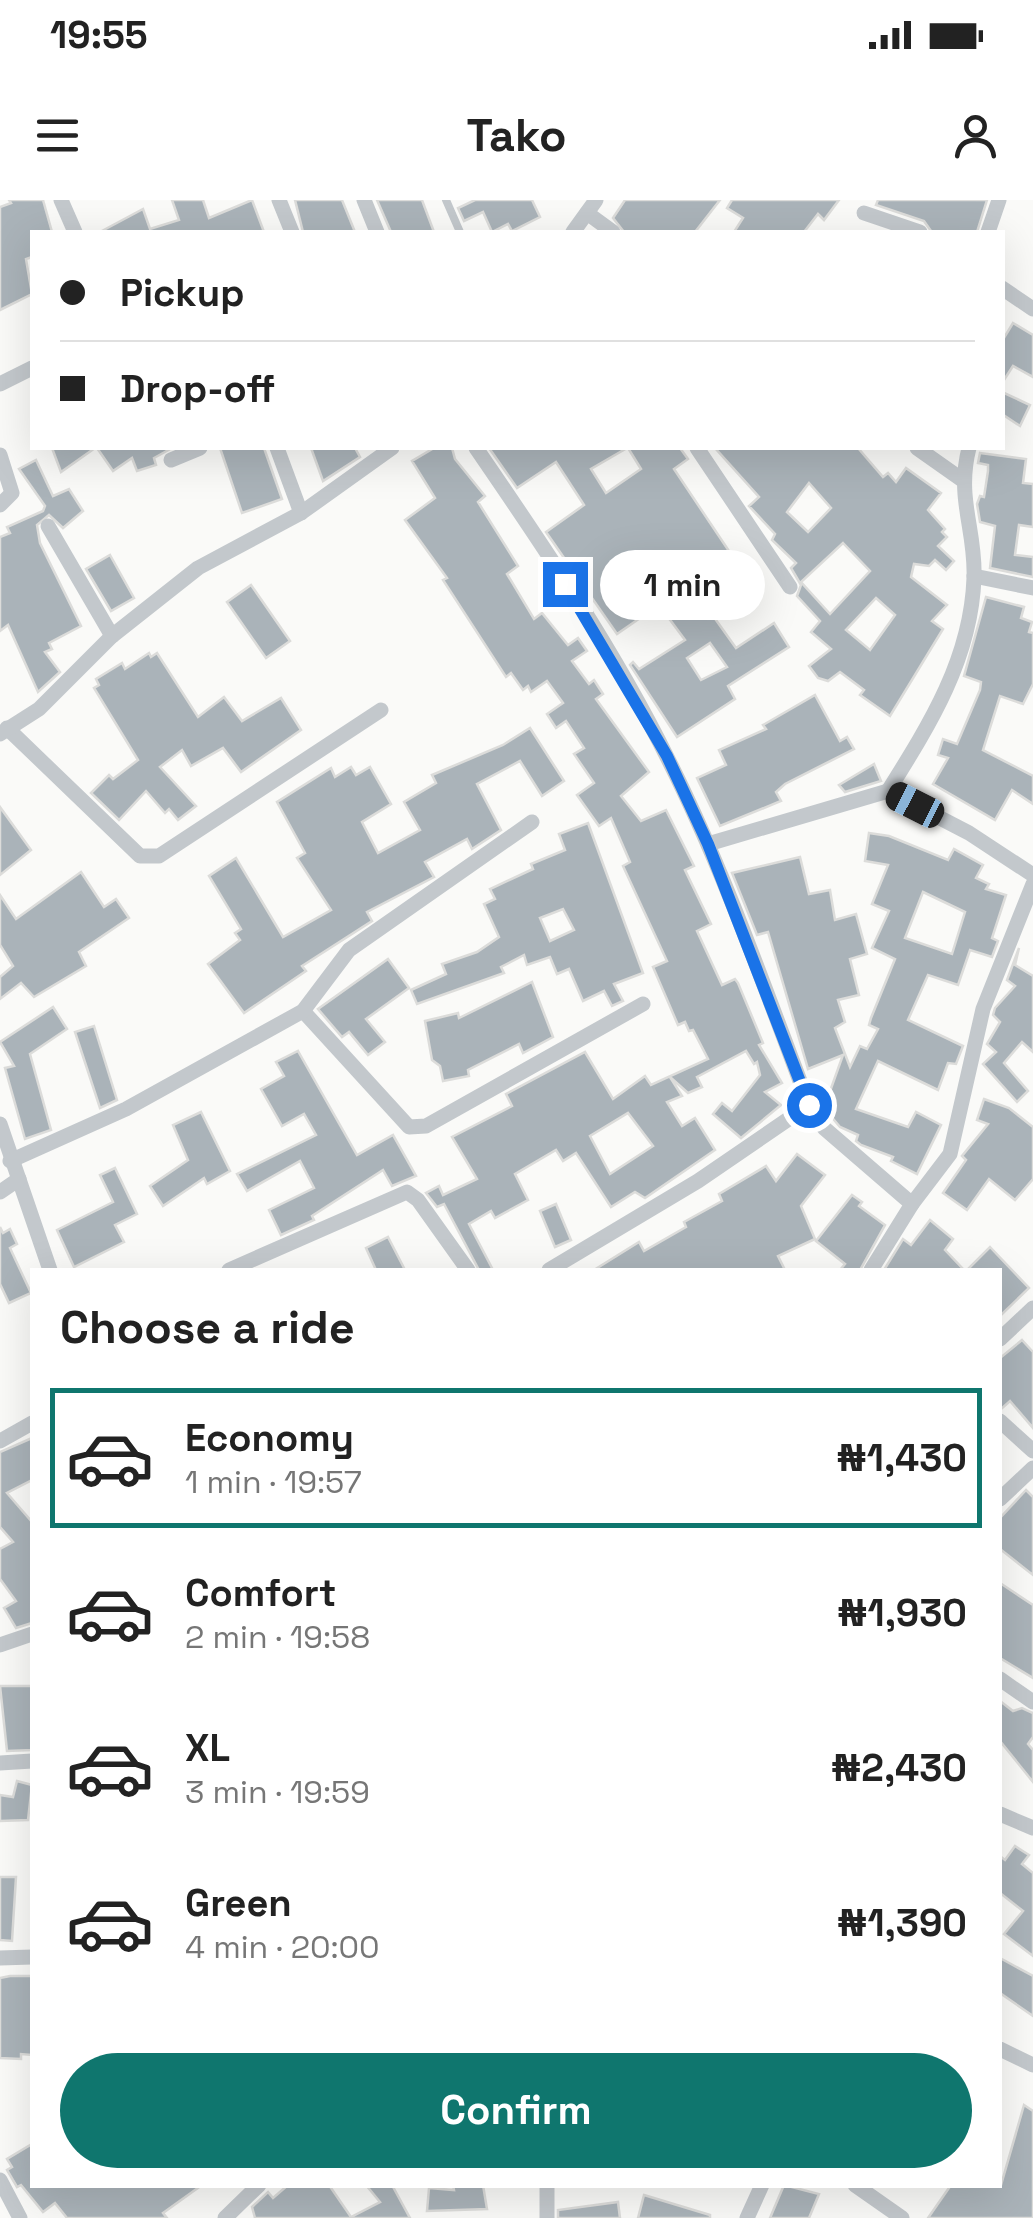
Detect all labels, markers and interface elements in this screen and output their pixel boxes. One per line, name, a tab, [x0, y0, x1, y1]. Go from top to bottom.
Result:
text: 19:55	[50, 11, 148, 59]
text: Tako	[466, 107, 567, 164]
icon: menu	[30, 108, 85, 163]
icon: person	[948, 108, 1003, 163]
text: Pickup	[120, 269, 244, 317]
text: Drop-off	[120, 365, 275, 413]
callout: 1 min	[600, 549, 765, 619]
route end	[543, 562, 588, 607]
text: 1 min	[643, 565, 722, 605]
car	[881, 778, 949, 832]
route start	[787, 1083, 832, 1128]
text: Choose a ride	[60, 1299, 355, 1356]
icon: car	[65, 1413, 155, 1503]
text: Economy	[185, 1414, 354, 1462]
text: ₦1,430	[836, 1434, 967, 1482]
text: 1 min · 19:57	[185, 1462, 362, 1502]
icon: car	[65, 1568, 155, 1658]
text: Comfort	[185, 1569, 336, 1617]
text: ₦1,930	[837, 1589, 967, 1637]
text: 2 min · 19:58	[185, 1617, 370, 1657]
icon: car	[65, 1723, 155, 1813]
text: XL	[185, 1724, 230, 1772]
text: ₦2,430	[831, 1744, 967, 1792]
text: 3 min · 19:59	[185, 1772, 370, 1812]
icon: car	[65, 1878, 155, 1968]
text: Green	[185, 1879, 292, 1927]
text: ₦1,390	[837, 1899, 967, 1947]
text: 4 min · 20:00	[185, 1927, 380, 1967]
button: Confirm	[60, 2053, 972, 2168]

